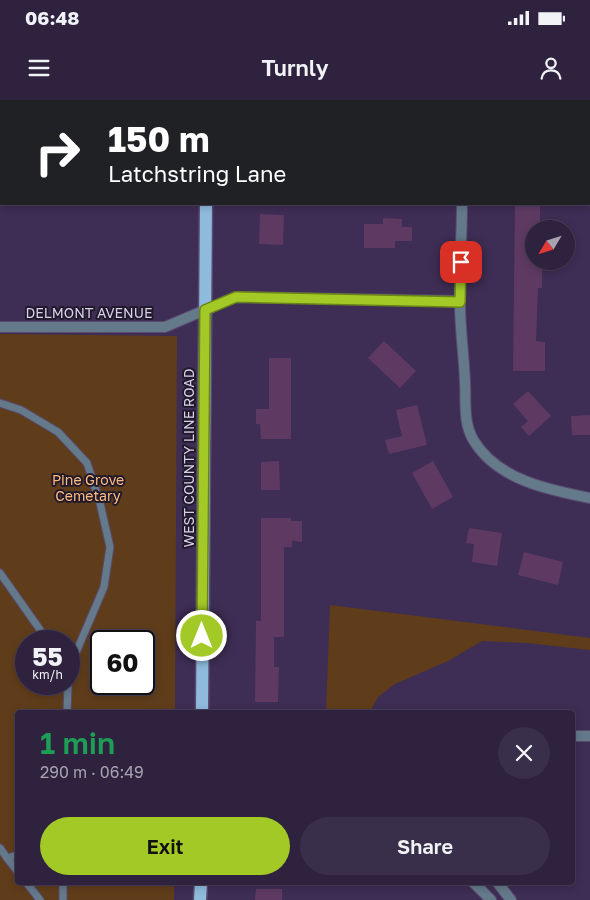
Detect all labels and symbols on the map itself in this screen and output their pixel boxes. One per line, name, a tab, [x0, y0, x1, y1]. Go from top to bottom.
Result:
north arrow	[525, 220, 575, 270]
pin	[440, 241, 482, 283]
street label: DELMONT AVENUE	[26, 304, 152, 321]
street label: WEST COUNTY LINE ROAD	[180, 368, 197, 548]
park label: Pine Grove Cemetary	[52, 471, 124, 504]
position arrow	[175, 609, 227, 661]
speed limit sign: 60	[90, 630, 155, 695]

